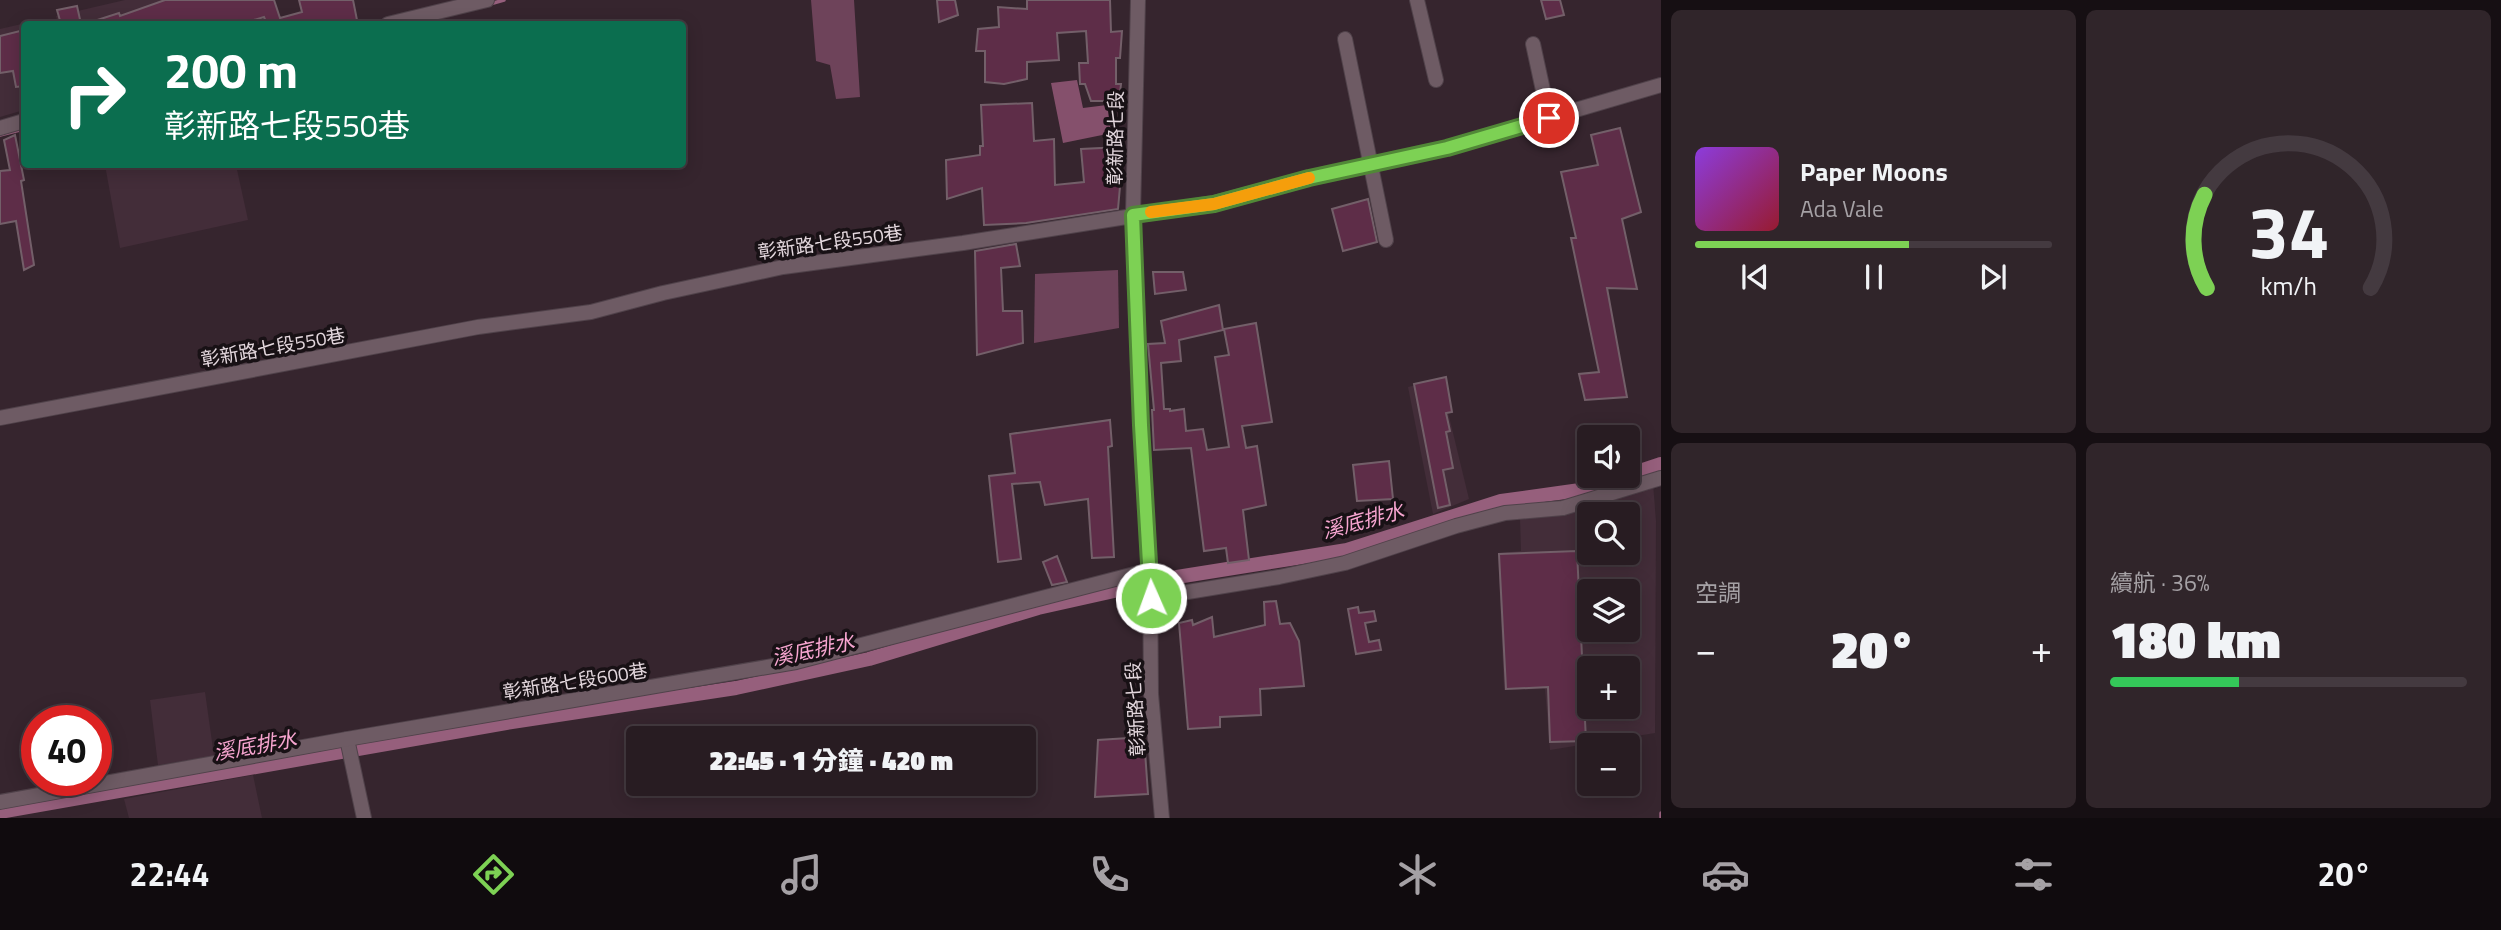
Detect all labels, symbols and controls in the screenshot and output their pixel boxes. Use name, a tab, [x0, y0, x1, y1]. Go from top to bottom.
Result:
text: 200 m	[164, 32, 298, 107]
icon: right	[49, 49, 140, 140]
pin	[1519, 88, 1579, 148]
street label: 彰新路七段	[1099, 90, 1130, 186]
icon: arrive	[1530, 99, 1568, 137]
text: 彰新路七段550巷	[164, 101, 410, 149]
text: Paper Moons	[1800, 152, 1948, 191]
text: 34	[2248, 176, 2329, 286]
text: Ada Vale	[1800, 191, 1884, 226]
street label: 彰新路七段550巷	[756, 217, 904, 266]
icon: previous	[1736, 258, 1774, 296]
icon: pause	[1855, 258, 1893, 296]
icon: next	[1974, 258, 2012, 296]
text: km/h	[2260, 267, 2317, 305]
street label: 彰新路七段550巷	[199, 320, 347, 373]
map controls	[1577, 425, 1640, 796]
button: sound	[1577, 425, 1640, 488]
water label: 溪底排水	[1318, 493, 1408, 546]
button: search	[1577, 502, 1640, 565]
position arrow	[1114, 561, 1188, 635]
text: 續航 · 36%	[2110, 565, 2210, 600]
text: 空調	[1695, 575, 1741, 610]
button: layers	[1577, 579, 1640, 642]
text: 180 km	[2110, 599, 2281, 678]
text: 20°	[1831, 609, 1916, 688]
text: −	[1695, 620, 1716, 678]
text: +	[2031, 620, 2052, 678]
water label: 溪底排水	[768, 624, 858, 673]
street label: 彰新路七段600巷	[501, 655, 649, 706]
button: +	[1577, 656, 1640, 719]
street label: 彰新路七段	[1118, 661, 1151, 757]
speed limit sign: 40	[21, 705, 112, 796]
water label: 溪底排水	[211, 722, 300, 768]
button: −	[1577, 733, 1640, 796]
text: 22:45 · 1 分鐘 · 420 m	[709, 741, 953, 780]
text: 22:44	[130, 850, 209, 898]
icon: directions	[469, 850, 518, 899]
icon: music	[777, 850, 826, 899]
icon: phone	[1085, 850, 1134, 899]
icon: climate	[1393, 850, 1442, 899]
icon: car	[1701, 850, 1750, 899]
icon: filters	[2009, 850, 2058, 899]
text: 20°	[2318, 850, 2371, 898]

